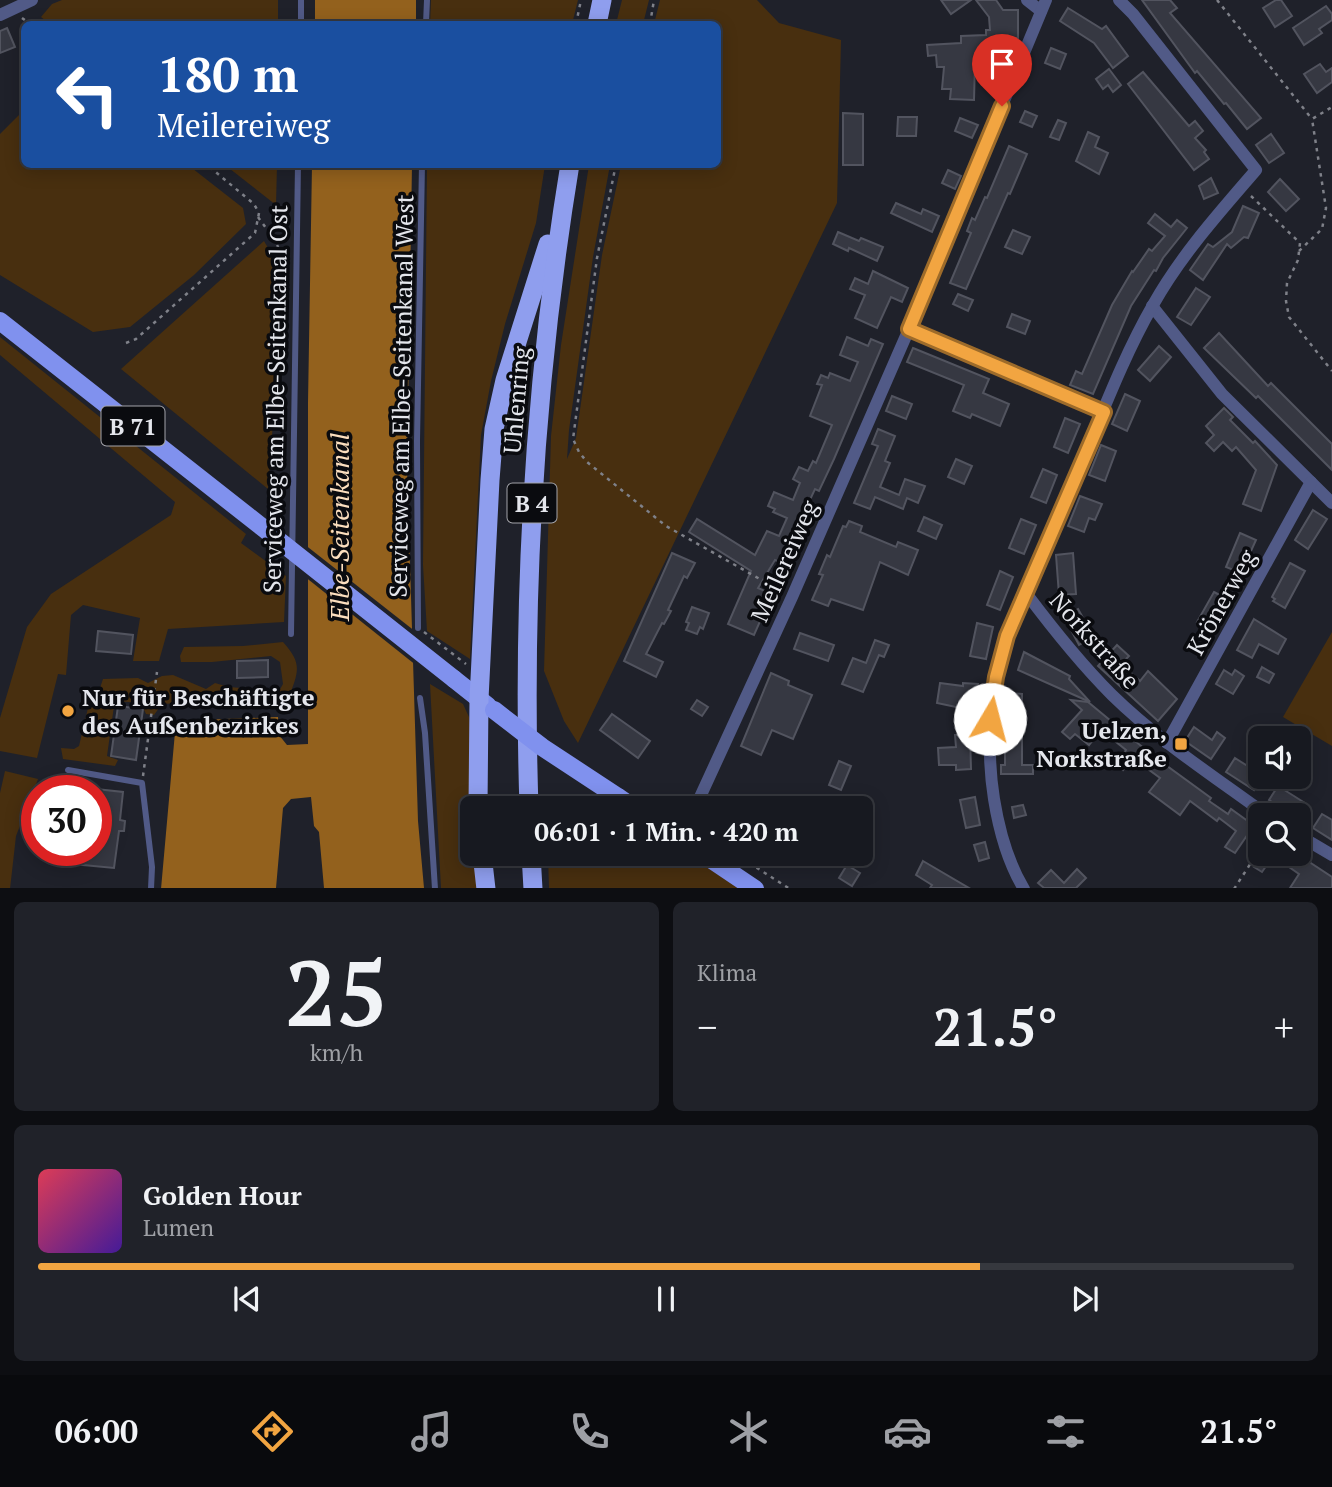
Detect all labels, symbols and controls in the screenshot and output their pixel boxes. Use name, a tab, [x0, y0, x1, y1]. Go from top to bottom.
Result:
pin	[972, 34, 1032, 106]
text: 180 m	[157, 41, 299, 106]
icon: arrive	[983, 45, 1021, 83]
icon: left	[42, 49, 133, 140]
text: Meilereiweg	[157, 104, 330, 146]
street label: Serviceweg am Elbe-Seitenkanal West	[381, 194, 421, 598]
street label: Serviceweg am Elbe-Seitenkanal Ost	[256, 205, 294, 593]
street label: Uhlenring	[495, 345, 537, 455]
road number: B 71	[102, 406, 164, 446]
water label: Elbe-Seitenkanal	[322, 432, 356, 622]
road number: B 4	[508, 484, 556, 523]
street label: Meilereiweg	[743, 495, 825, 627]
street label: Krönerweg	[1179, 543, 1263, 660]
street label: Norkstraße	[1043, 585, 1147, 695]
place label: Nur für Beschäftigte des Außenbezirkes	[82, 681, 315, 741]
position arrow	[953, 682, 1027, 756]
marker: Nur für Beschäftigte des Außenbezirkes	[60, 703, 76, 719]
place label: Uelzen, Norkstraße	[1036, 714, 1167, 774]
map controls	[1248, 726, 1311, 866]
button: sound	[1248, 726, 1311, 789]
marker: Uelzen, Norkstraße	[1173, 736, 1189, 752]
speed limit sign: 30	[21, 775, 112, 866]
button: search	[1248, 803, 1311, 866]
text: 06:01 · 1 Min. · 420 m	[534, 814, 799, 848]
text: 25	[285, 931, 388, 1052]
text: Klima	[697, 957, 757, 988]
text: 21.5°	[933, 992, 1058, 1061]
text: −	[697, 1002, 717, 1052]
text: +	[1274, 1002, 1294, 1052]
text: km/h	[310, 1037, 363, 1068]
text: Golden Hour	[143, 1178, 302, 1212]
text: Lumen	[143, 1212, 214, 1243]
icon: previous	[228, 1280, 266, 1318]
icon: pause	[647, 1280, 685, 1318]
icon: next	[1066, 1280, 1104, 1318]
icon: directions	[248, 1407, 297, 1456]
icon: music	[407, 1407, 456, 1456]
icon: phone	[565, 1407, 614, 1456]
icon: climate	[724, 1407, 773, 1456]
icon: car	[883, 1407, 932, 1456]
icon: filters	[1041, 1407, 1090, 1456]
text: 06:00	[55, 1410, 138, 1452]
text: 21.5°	[1200, 1410, 1277, 1452]

